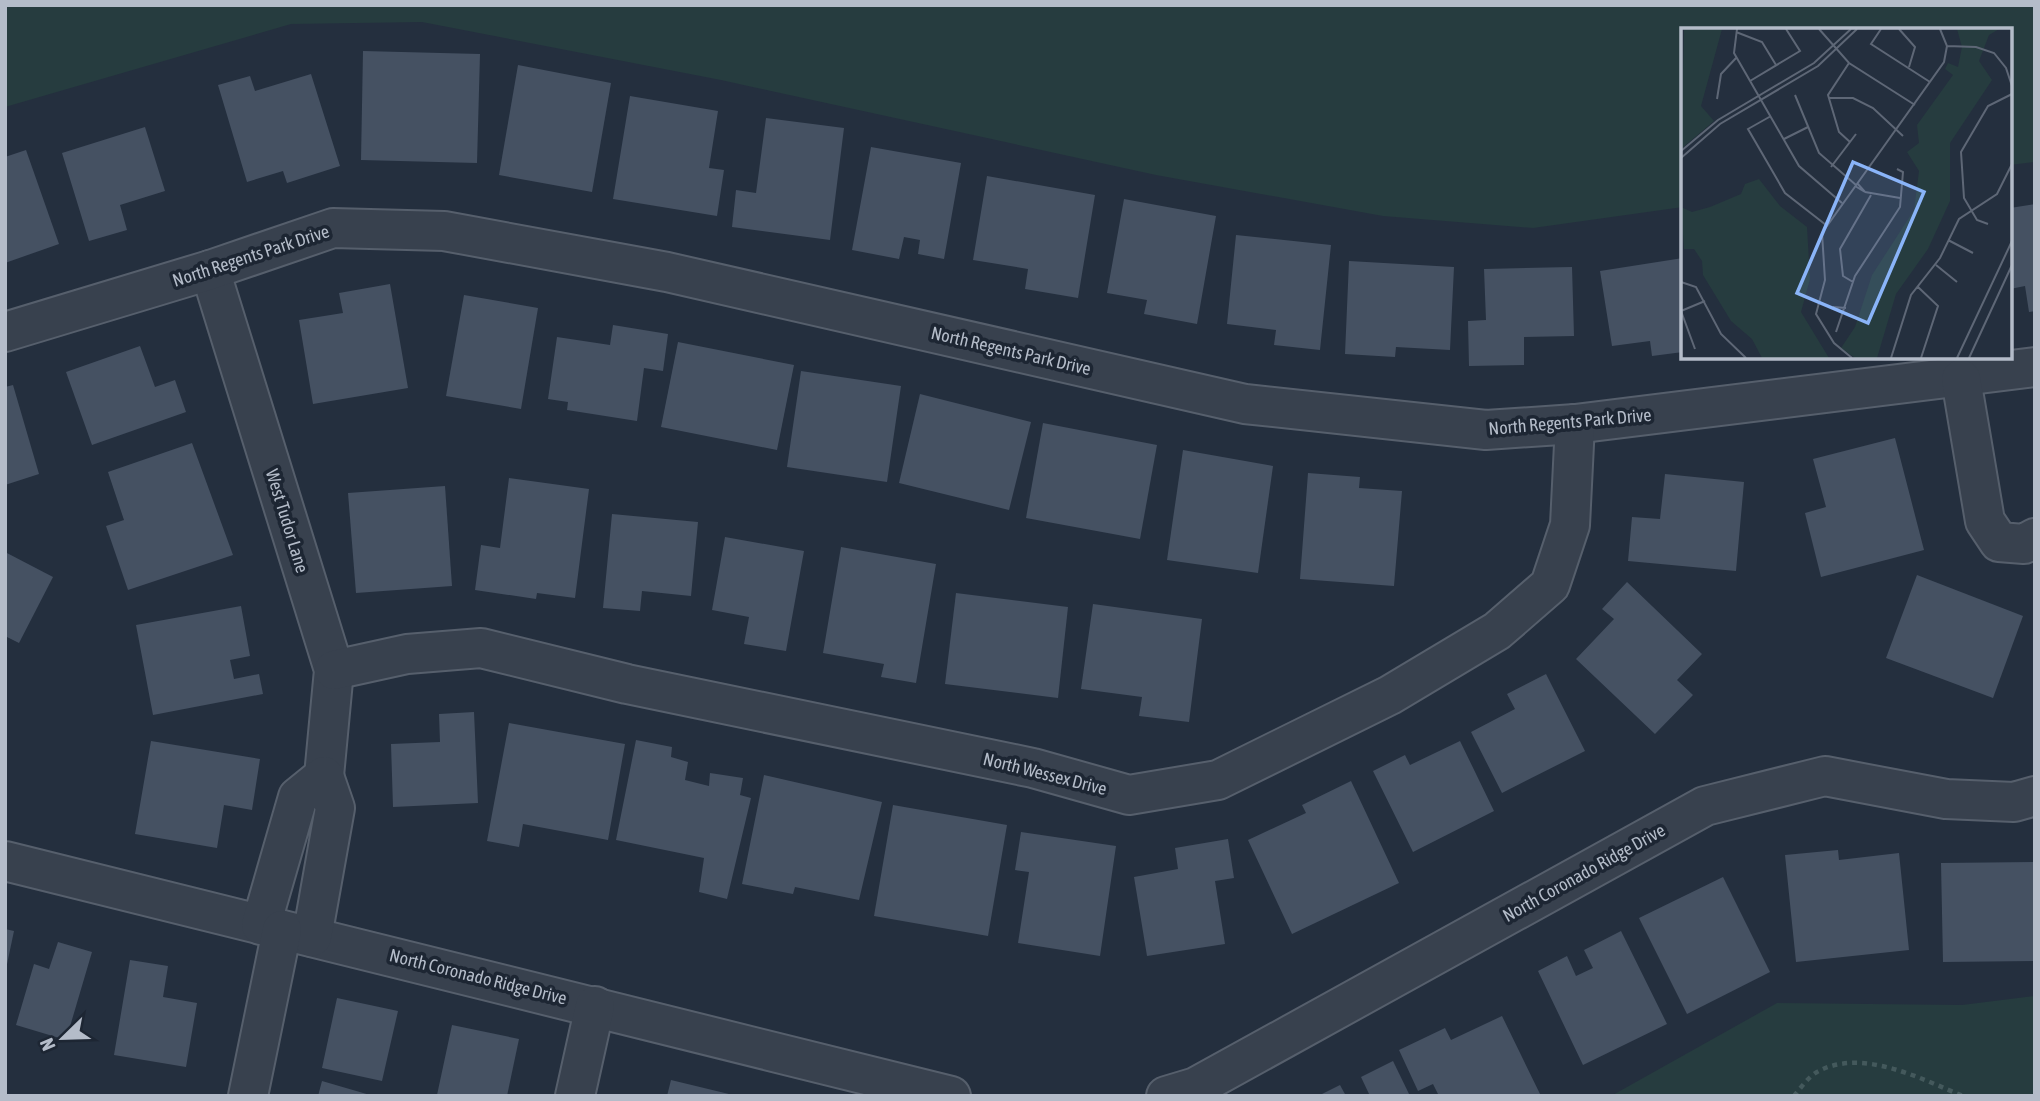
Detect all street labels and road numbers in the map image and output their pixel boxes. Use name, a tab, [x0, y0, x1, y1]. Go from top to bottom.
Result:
street label: North Regents Park Drive	[170, 220, 332, 291]
street label: North Regents Park Drive	[929, 322, 1093, 379]
street label: North Regents Park Drive	[1488, 404, 1652, 439]
street label: West Tudor Lane	[262, 466, 313, 575]
street label: North Wessex Drive	[981, 748, 1109, 799]
street label: North Coronado Ridge Drive	[1499, 819, 1668, 926]
street label: North Coronado Ridge Drive	[387, 944, 569, 1009]

